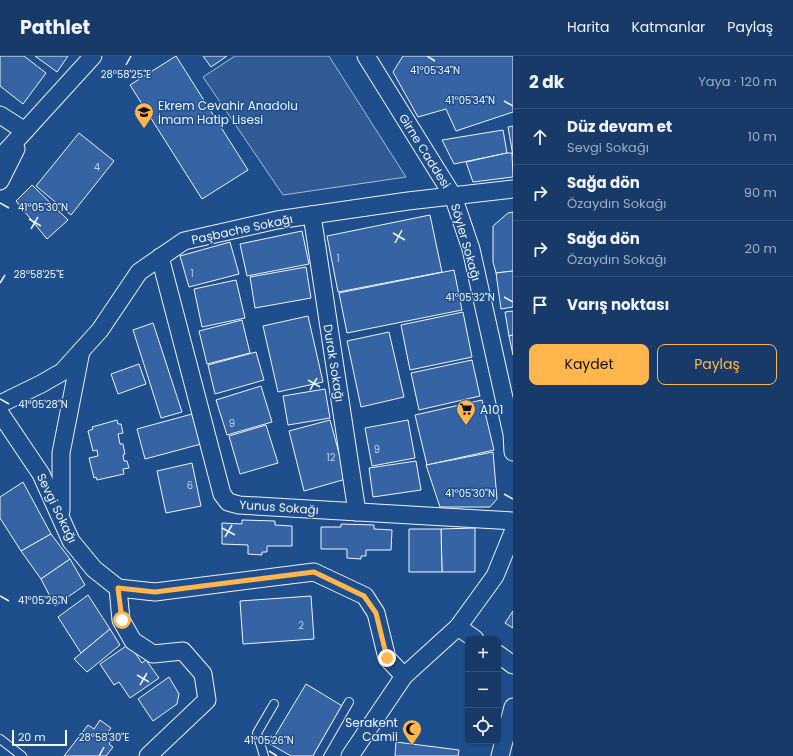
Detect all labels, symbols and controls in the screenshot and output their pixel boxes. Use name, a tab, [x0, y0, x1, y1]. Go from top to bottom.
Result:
text: Pathlet	[20, 14, 90, 41]
text: Harita	[567, 17, 609, 37]
text: Katmanlar	[631, 17, 705, 37]
text: Paylaş	[727, 17, 773, 37]
text: 41°05'34"N	[410, 63, 460, 78]
text: 28°58'25"E	[101, 67, 151, 82]
text: 2 dk	[529, 70, 564, 94]
text: Yaya · 120 m	[698, 72, 777, 91]
text: 41°05'34"N	[445, 93, 495, 108]
place label: Ekrem Cevahir Anadolu İmam Hatip Lisesi	[158, 97, 298, 128]
school or university icon: Ekrem Cevahir Anadolu İmam Hatip Lisesi	[133, 101, 155, 129]
street label: Girne Caddesi	[395, 110, 455, 192]
text: Düz devam et	[567, 116, 672, 137]
icon: ahead	[529, 126, 551, 148]
text: 10 m	[748, 127, 777, 146]
text: Sevgi Sokağı	[567, 138, 649, 157]
house number: 4	[94, 160, 100, 175]
text: Sağa dön	[567, 172, 640, 193]
icon: right	[529, 182, 551, 204]
text: 90 m	[744, 183, 777, 202]
text: Özaydın Sokağı	[567, 194, 666, 213]
text: 41°05'30"N	[18, 200, 68, 215]
street label: Söyler Sokağı	[447, 201, 485, 283]
street label: Paşbache Sokağı	[190, 210, 294, 248]
text: Sağa dön	[567, 228, 640, 249]
icon: right	[529, 238, 551, 260]
text: 20 m	[744, 239, 777, 258]
text: Özaydın Sokağı	[567, 250, 666, 269]
house number: 1	[336, 251, 340, 266]
house number: 1	[190, 266, 194, 281]
text: 28°58'25"E	[14, 267, 64, 282]
text: 41°05'32"N	[445, 290, 495, 305]
icon: arrive	[529, 294, 551, 316]
text: Varış noktası	[567, 294, 669, 315]
street label: Durak Sokağı	[319, 323, 349, 403]
button: Kaydet	[529, 344, 649, 385]
button: Paylaş	[657, 344, 777, 385]
text: 41°05'28"N	[18, 397, 68, 412]
supermarket icon: A101	[455, 398, 477, 426]
place label: A101	[480, 401, 503, 418]
house number: 9	[229, 416, 235, 431]
house number: 9	[374, 442, 380, 457]
house number: 12	[327, 450, 336, 465]
street label: Sevgi Sokağı	[33, 470, 81, 546]
house number: 6	[187, 478, 193, 493]
text: 41°05'30"N	[445, 486, 495, 501]
street label: Yunus Sokağı	[239, 496, 319, 518]
text: 41°05'26"N	[18, 593, 68, 608]
route start	[113, 611, 131, 629]
house number: 2	[298, 618, 304, 633]
map controls	[465, 636, 501, 744]
button: +	[465, 636, 501, 672]
route end	[378, 649, 396, 667]
button: −	[465, 672, 501, 708]
button: locate	[465, 708, 501, 744]
place label: Serakent Camii	[345, 714, 398, 745]
mosque icon: Serakent Camii	[401, 718, 423, 746]
scale bar	[12, 728, 67, 747]
text: 20 m	[18, 729, 46, 745]
text: 28°58'30"E	[79, 730, 129, 745]
text: 41°05'26"N	[244, 733, 294, 748]

